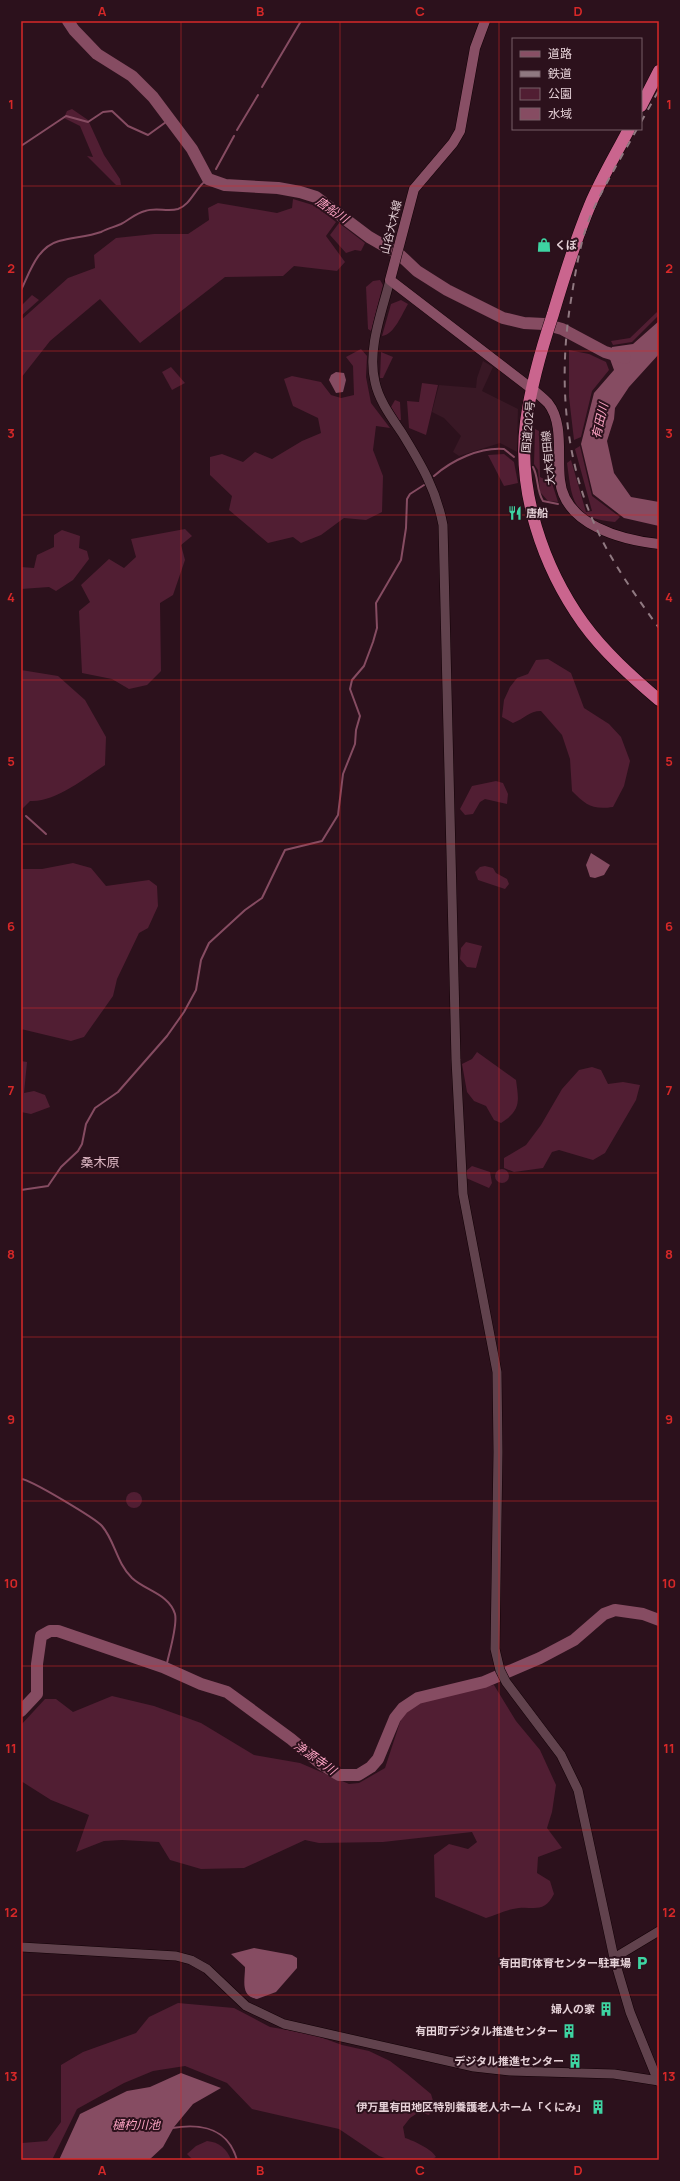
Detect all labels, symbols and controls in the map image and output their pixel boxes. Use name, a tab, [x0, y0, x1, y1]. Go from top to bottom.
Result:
text: A	[98, 2, 107, 20]
text: B	[256, 2, 264, 20]
text: C	[415, 2, 425, 20]
text: D	[573, 2, 583, 20]
legend	[512, 38, 642, 130]
text: 道路	[548, 45, 572, 62]
text: 鉄道	[548, 65, 572, 82]
text: 公園	[548, 85, 572, 102]
text: 1	[8, 95, 14, 113]
text: 1	[666, 95, 672, 113]
text: 水域	[548, 105, 572, 122]
water label: 唐船川	[313, 192, 354, 228]
street label: 山谷大木線	[377, 198, 404, 255]
shop icon: くぼ	[536, 237, 552, 253]
place label: くぼ	[555, 237, 577, 252]
text: 2	[7, 259, 15, 277]
text: 2	[665, 259, 673, 277]
water label: 有田川	[587, 399, 612, 440]
street label: 国道202号	[518, 400, 537, 454]
text: 3	[7, 424, 15, 442]
text: 3	[665, 424, 673, 442]
street label: 大木有田線	[538, 430, 557, 486]
restaurant icon: 唐船	[507, 505, 523, 521]
place label: 唐船	[526, 505, 548, 520]
text: 4	[7, 588, 15, 606]
text: 4	[665, 588, 673, 606]
text: 5	[7, 752, 15, 770]
text: 5	[665, 752, 673, 770]
text: 6	[7, 917, 15, 935]
text: 6	[665, 917, 673, 935]
text: 7	[8, 1081, 15, 1099]
text: 7	[666, 1081, 673, 1099]
district label: 桑木原	[80, 1153, 120, 1171]
text: 8	[7, 1245, 15, 1263]
text: 8	[665, 1245, 673, 1263]
text: 9	[7, 1410, 15, 1428]
text: 9	[665, 1410, 673, 1428]
text: 10	[4, 1574, 18, 1592]
text: 10	[662, 1574, 676, 1592]
water label: 浄源寺川	[291, 1737, 341, 1779]
text: 11	[5, 1739, 17, 1757]
text: 11	[663, 1739, 675, 1757]
text: 12	[4, 1903, 18, 1921]
text: 12	[662, 1903, 676, 1921]
place label: 有田町体育センター駐車場	[499, 1955, 631, 1970]
parking icon: 有田町体育センター駐車場	[634, 1955, 650, 1971]
place label: 婦人の家	[551, 2001, 595, 2016]
building icon: 婦人の家	[598, 2001, 614, 2017]
place label: 有田町デジタル推進センター	[415, 2023, 558, 2038]
building icon: 有田町デジタル推進センター	[561, 2023, 577, 2039]
place label: デジタル推進センター	[454, 2053, 564, 2068]
building icon: デジタル推進センター	[567, 2053, 583, 2069]
text: 13	[4, 2067, 18, 2085]
text: 13	[662, 2067, 676, 2085]
place label: 伊万里有田地区特別養護老人ホーム「くにみ」	[356, 2099, 587, 2114]
building icon: 伊万里有田地区特別養護老人ホーム「くにみ」	[590, 2099, 606, 2115]
water label: 樋杓川池	[112, 2116, 161, 2133]
text: A	[98, 2161, 107, 2179]
text: B	[256, 2161, 264, 2179]
text: C	[415, 2161, 425, 2179]
text: D	[573, 2161, 583, 2179]

